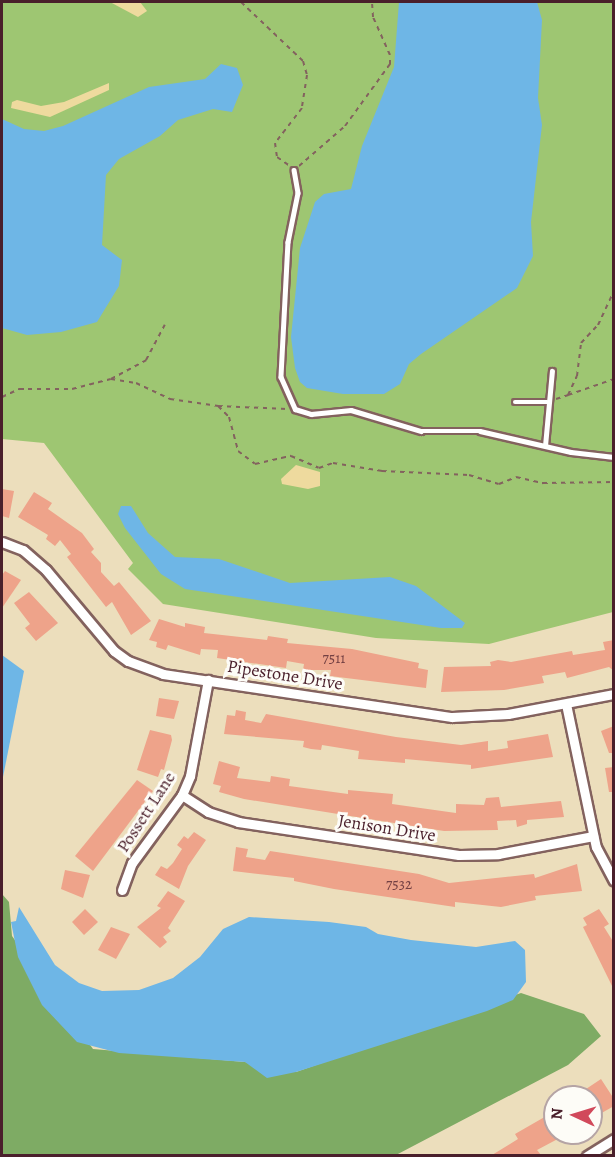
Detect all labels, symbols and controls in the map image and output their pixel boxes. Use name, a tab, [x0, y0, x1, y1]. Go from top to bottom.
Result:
house number: 7511	[322, 650, 346, 668]
street label: Pipestone Drive	[226, 655, 344, 695]
street label: Possett Lane	[112, 768, 180, 856]
street label: Jenison Drive	[337, 810, 437, 846]
house number: 7532	[386, 876, 412, 894]
north arrow	[543, 1085, 603, 1145]
text: N	[546, 1107, 568, 1120]

